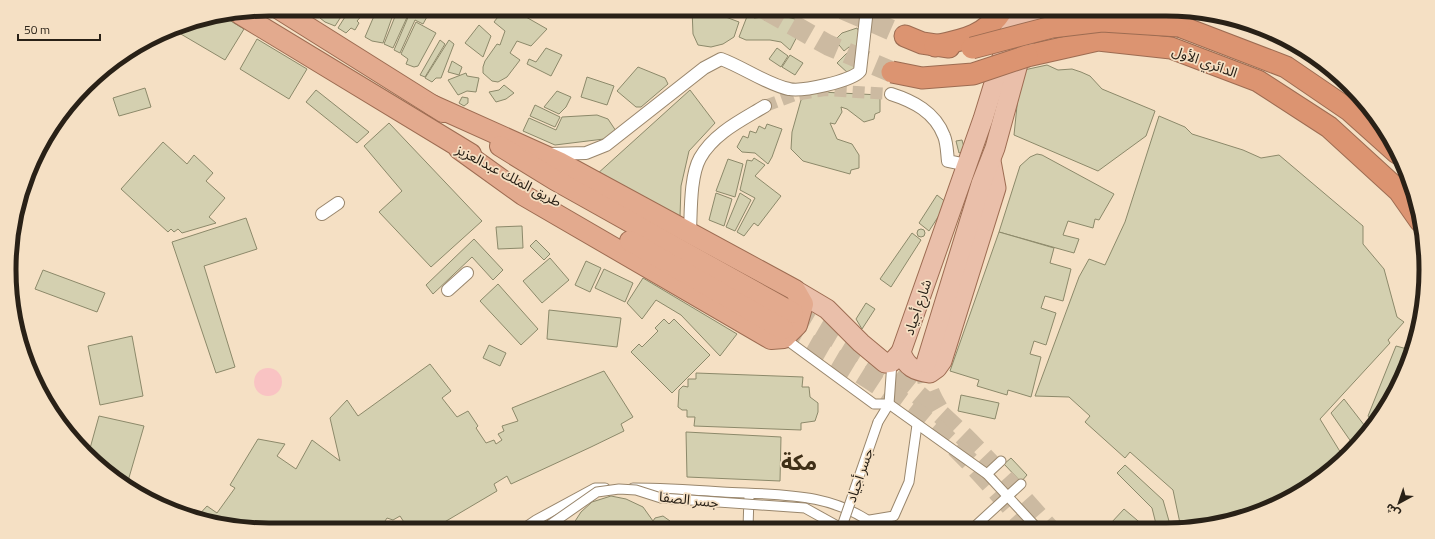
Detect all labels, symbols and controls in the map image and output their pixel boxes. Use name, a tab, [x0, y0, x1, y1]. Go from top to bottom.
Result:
scale bar	[18, 16, 100, 42]
text: 50 m	[24, 20, 50, 39]
street label: الدائري الأول	[1169, 39, 1241, 84]
street label: طريق الملك عبدالعزيز	[452, 138, 566, 212]
street label: شارع أجياد	[898, 276, 937, 338]
district label: مكة	[781, 445, 817, 479]
street label: جسر أجياد	[840, 445, 878, 505]
north arrow	[1379, 483, 1419, 523]
street label: جسر الصفا	[658, 485, 720, 513]
text: ش	[1382, 500, 1403, 522]

